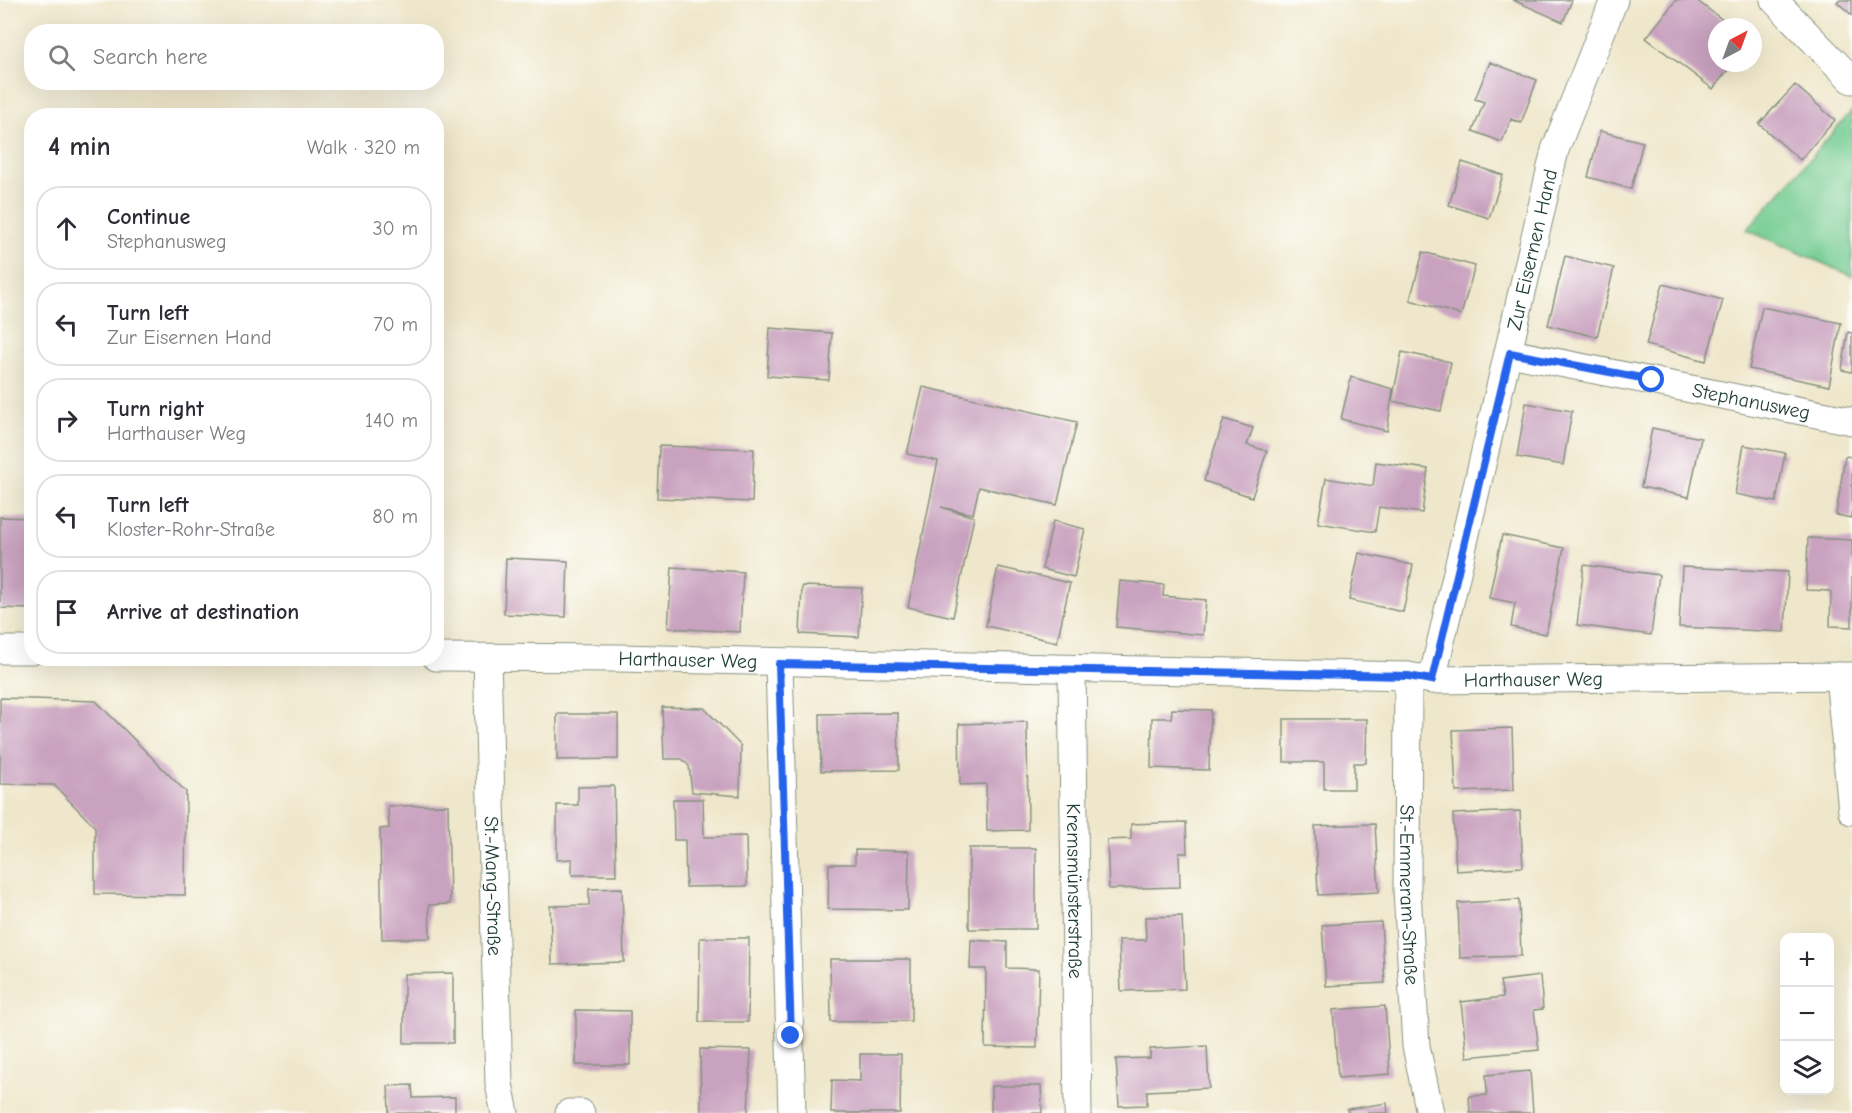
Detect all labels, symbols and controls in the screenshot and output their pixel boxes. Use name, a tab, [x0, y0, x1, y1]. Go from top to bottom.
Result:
north arrow	[1708, 18, 1762, 72]
search box	[24, 24, 444, 90]
icon: search	[45, 41, 78, 74]
text: Search here	[93, 44, 208, 70]
text: 4 min	[48, 132, 111, 162]
text: Walk · 320 m	[307, 136, 420, 159]
street label: Zur Eisernen Hand	[1502, 167, 1562, 332]
text: Continue	[107, 204, 190, 230]
icon: ahead	[50, 212, 83, 245]
text: 30 m	[372, 217, 418, 240]
text: Stephanusweg	[107, 230, 227, 253]
text: Turn left	[107, 300, 189, 326]
icon: left	[50, 308, 83, 341]
text: 70 m	[373, 313, 418, 336]
text: Zur Eisernen Hand	[107, 326, 272, 349]
route start	[1638, 366, 1664, 392]
street label: Stephanusweg	[1690, 378, 1812, 424]
text: Turn right	[107, 396, 204, 422]
icon: right	[50, 404, 83, 437]
text: 140 m	[365, 409, 418, 432]
text: Harthauser Weg	[107, 422, 246, 445]
text: Turn left	[107, 492, 189, 518]
icon: left	[50, 500, 83, 533]
text: 80 m	[372, 505, 418, 528]
text: Kloster-Rohr-Straße	[107, 518, 275, 541]
icon: arrive	[50, 596, 83, 629]
text: Arrive at destination	[107, 599, 299, 625]
street label: Harthauser Weg	[618, 647, 758, 673]
street label: Harthauser Weg	[1464, 667, 1603, 691]
street label: Kremsmünsterstraße	[1062, 803, 1088, 979]
street label: St.-Emmeram-Straße	[1395, 805, 1424, 986]
street label: St.-Mang-Straße	[480, 816, 507, 956]
map controls	[1780, 933, 1834, 1095]
button: +	[1780, 933, 1834, 987]
button: −	[1780, 987, 1834, 1041]
route end	[777, 1022, 803, 1048]
button: layers	[1780, 1041, 1834, 1095]

